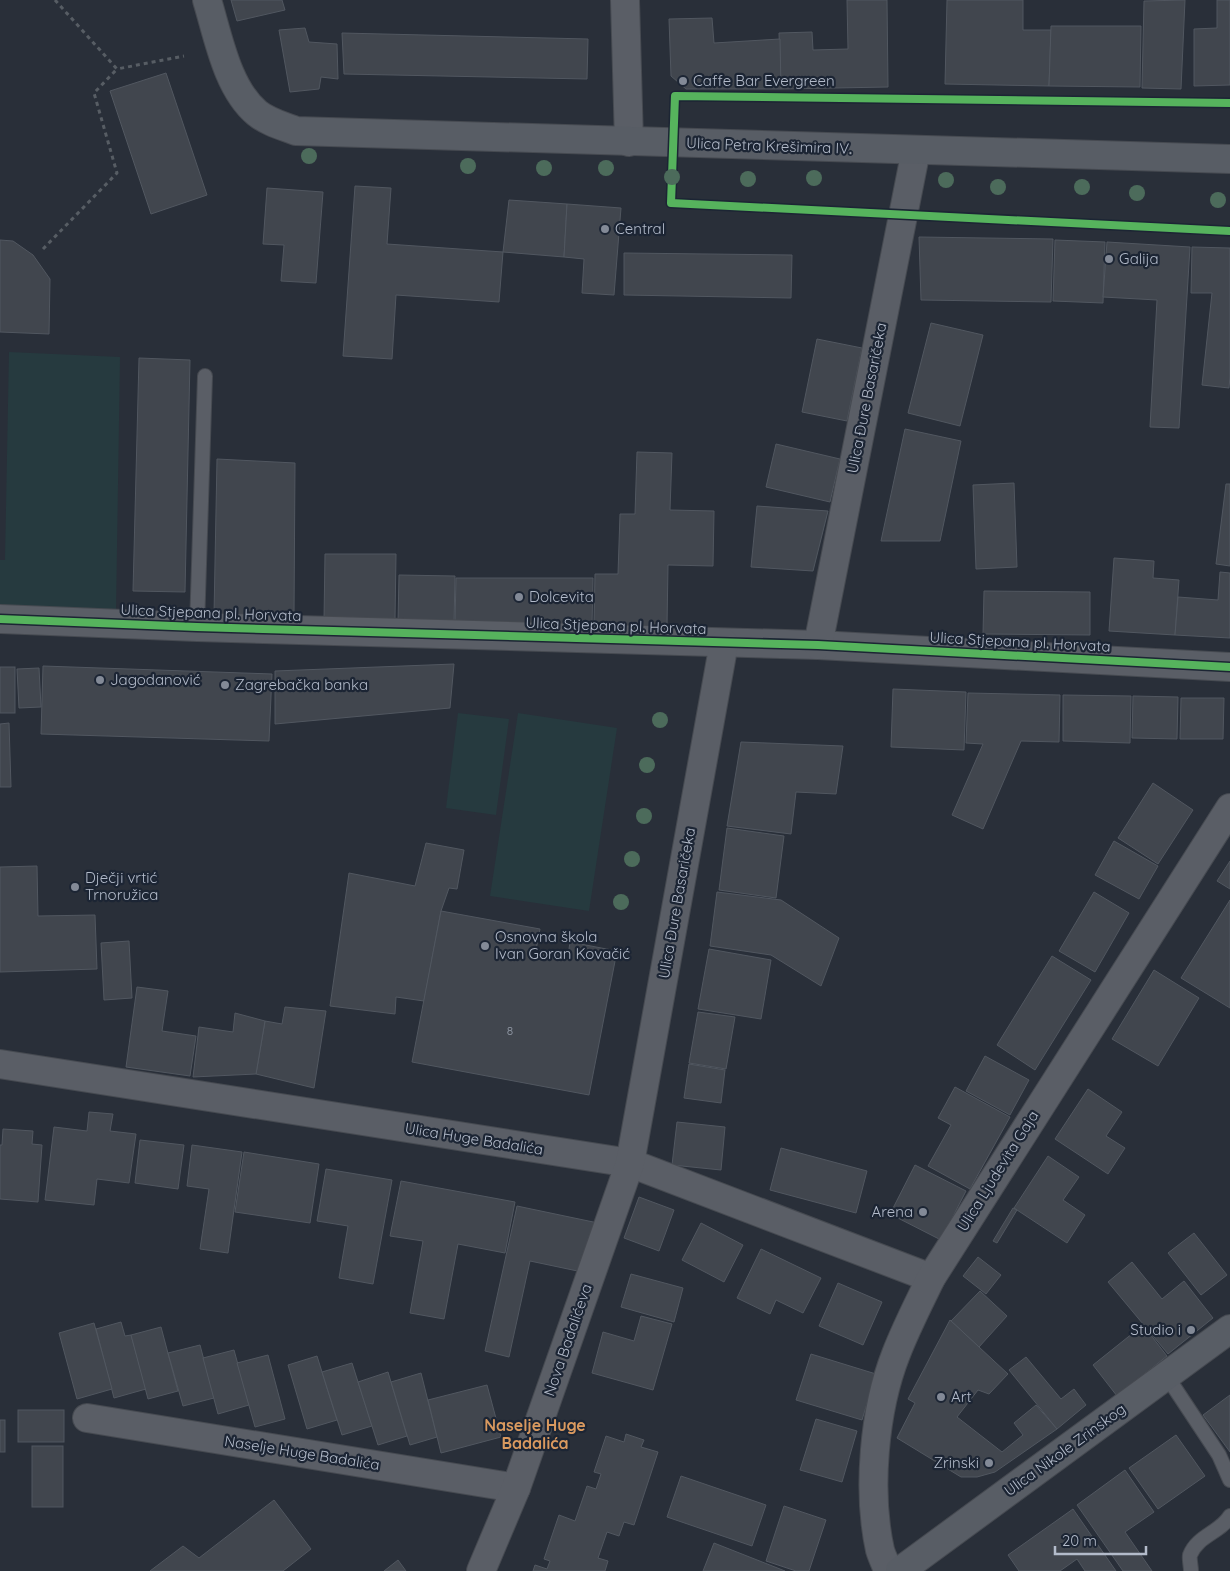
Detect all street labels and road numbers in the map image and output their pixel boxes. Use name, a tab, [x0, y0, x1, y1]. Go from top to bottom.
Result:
street label: Ulica Petra Krešimira IV.	[686, 133, 852, 158]
street label: Ulica Đure Basaričeka	[843, 321, 890, 475]
street label: Ulica Stjepana pl. Horvata	[120, 600, 302, 625]
street label: Ulica Stjepana pl. Horvata	[525, 613, 707, 638]
street label: Ulica Stjepana pl. Horvata	[929, 627, 1111, 656]
street label: Ulica Đure Basaričeka	[654, 826, 699, 980]
street label: Ulica Ljudevita Gaja	[953, 1107, 1042, 1235]
street label: Ulica Huge Badalića	[404, 1118, 545, 1159]
street label: Nova Badalićeva	[539, 1281, 596, 1399]
street label: Ulica Nikole Zrinskog	[1000, 1399, 1129, 1500]
street label: Naselje Huge Badalića	[223, 1431, 381, 1474]

